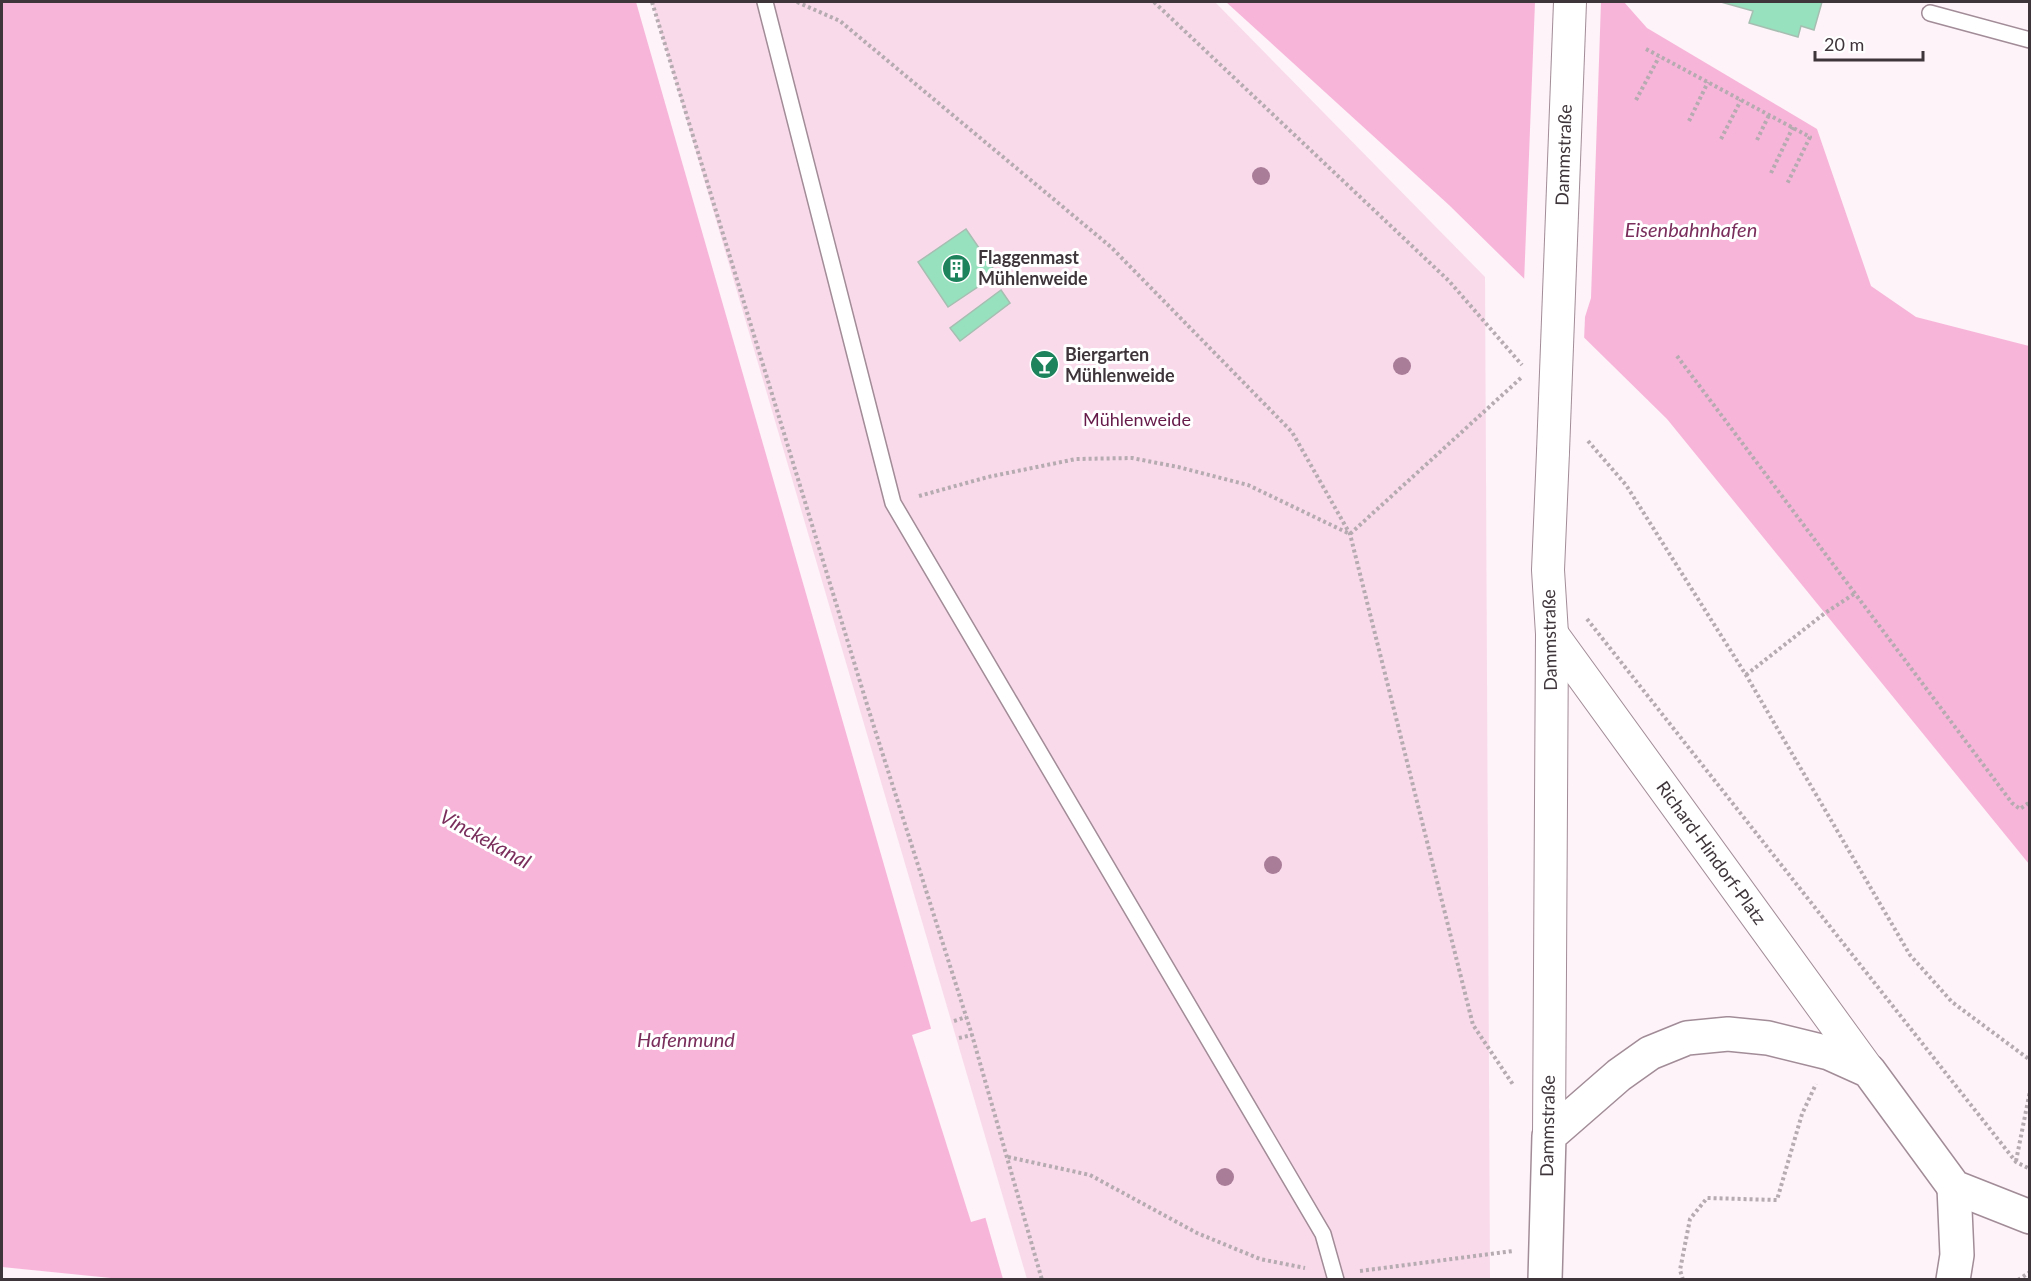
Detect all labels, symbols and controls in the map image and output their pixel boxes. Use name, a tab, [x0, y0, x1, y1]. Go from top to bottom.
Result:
scale bar	[1815, 24, 1923, 62]
text: 20 m	[1824, 33, 1864, 55]
street label: Dammstraße	[1550, 104, 1576, 206]
water label: Eisenbahnhafen	[1625, 217, 1757, 241]
place label: Flaggenmast Mühlenweide	[978, 246, 1088, 289]
building icon: Flaggenmast Mühlenweide	[941, 252, 973, 284]
place label: Biergarten Mühlenweide	[1065, 343, 1175, 386]
bar icon: Biergarten Mühlenweide	[1028, 349, 1060, 381]
park label: Mühlenweide	[1083, 408, 1191, 430]
street label: Dammstraße	[1537, 589, 1561, 691]
street label: Richard-Hindorf-Platz	[1652, 776, 1771, 928]
water label: Vinckekanal	[436, 803, 535, 873]
water label: Hafenmund	[637, 1027, 735, 1051]
street label: Dammstraße	[1535, 1075, 1559, 1177]

